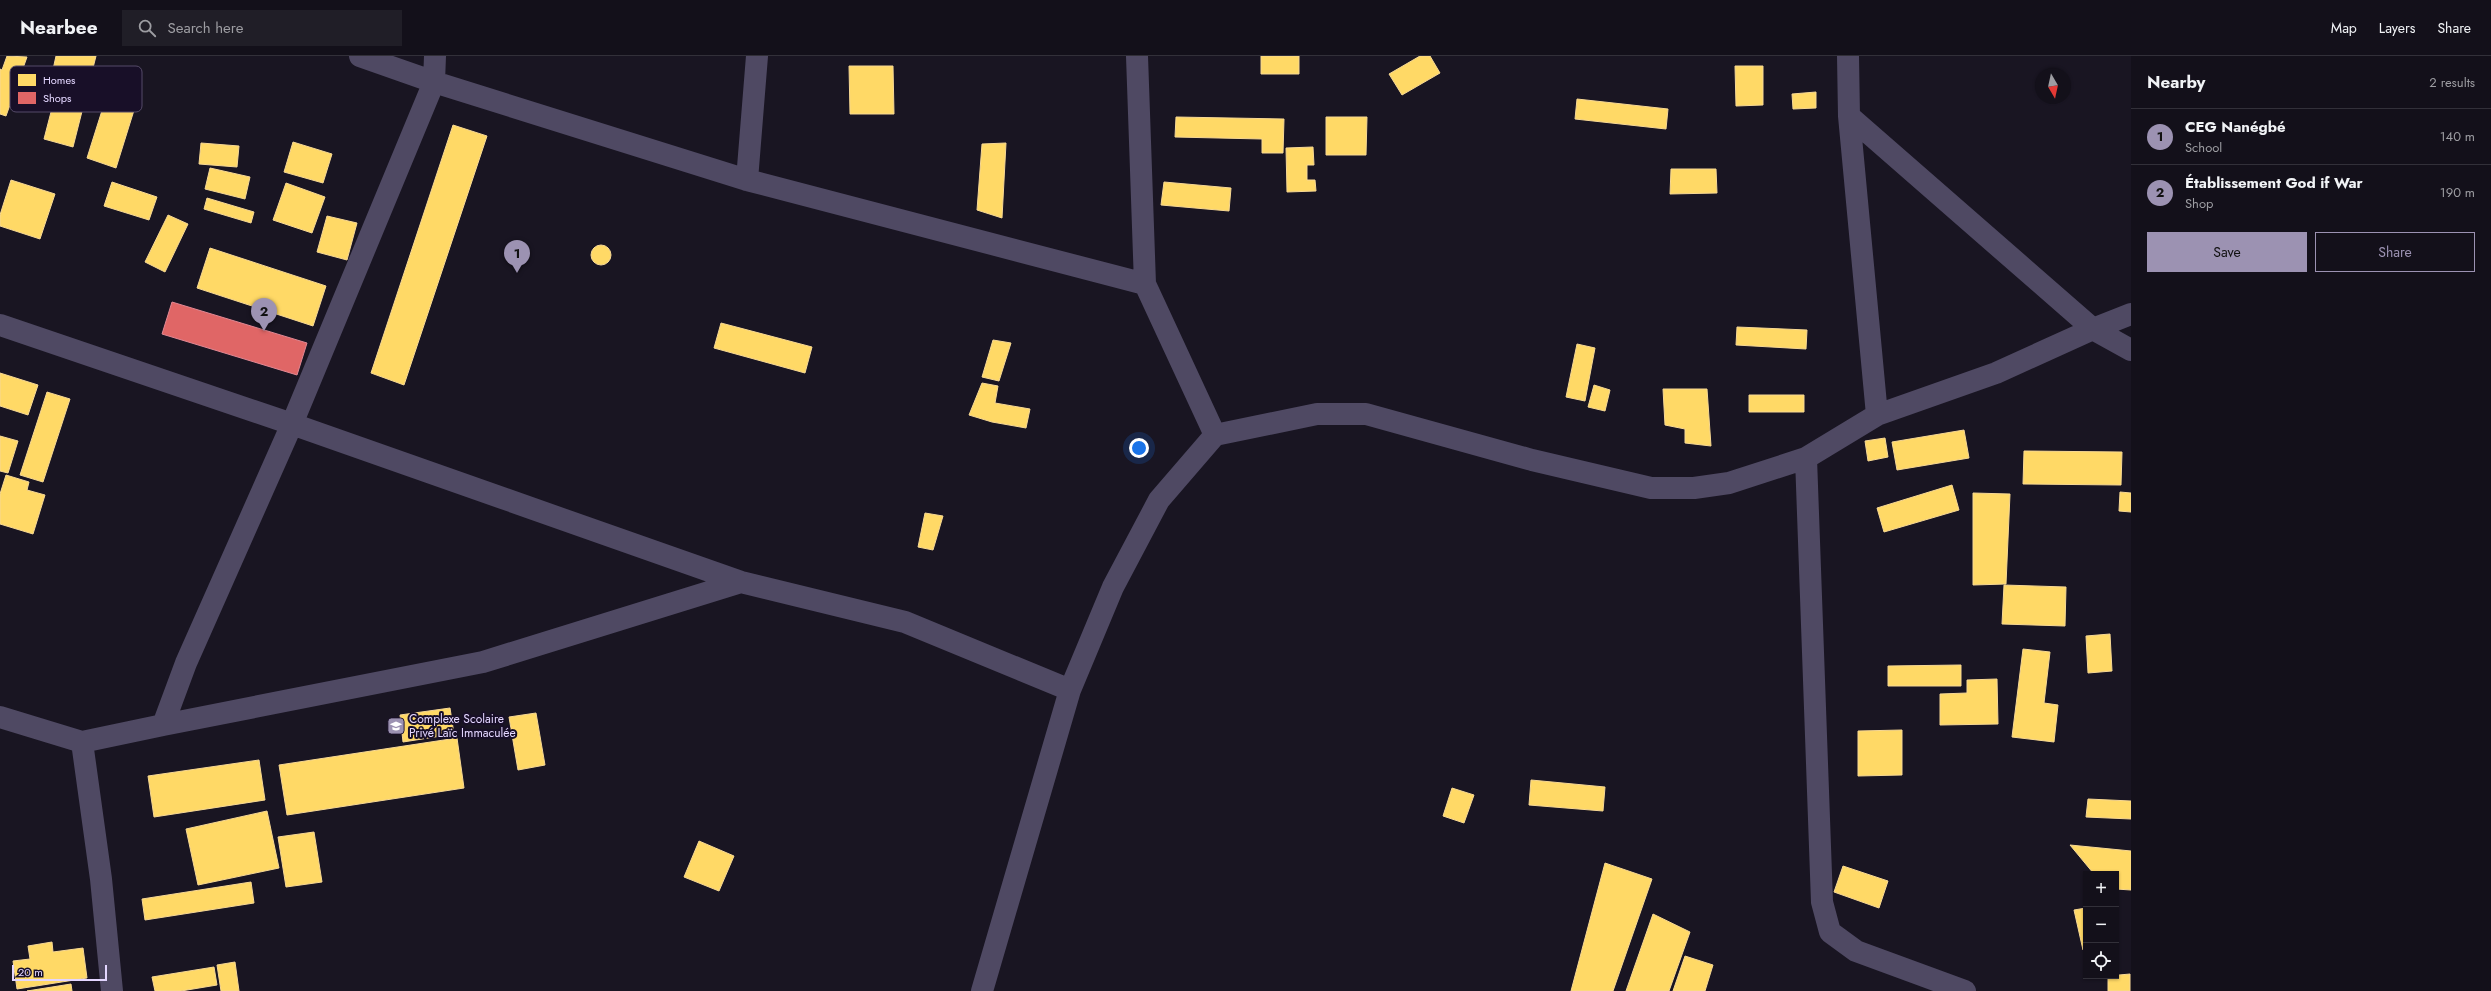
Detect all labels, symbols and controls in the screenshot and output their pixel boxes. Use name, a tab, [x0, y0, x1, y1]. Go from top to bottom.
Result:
search box	[122, 10, 402, 46]
text: Nearbee	[20, 14, 98, 41]
icon: search	[136, 17, 158, 39]
text: Search here	[168, 17, 243, 39]
text: Map	[2331, 18, 2357, 38]
text: Layers	[2379, 18, 2415, 38]
text: Share	[2437, 18, 2471, 38]
legend	[10, 66, 142, 112]
north arrow	[2035, 68, 2071, 104]
text: Nearby	[2147, 70, 2205, 94]
text: Homes	[43, 72, 76, 88]
text: 2 results	[2429, 73, 2475, 92]
text: Shops	[43, 90, 72, 106]
text: CEG Nanégbé	[2185, 116, 2286, 138]
text: 1	[2157, 127, 2163, 146]
text: 140 m	[2440, 127, 2475, 146]
text: School	[2185, 138, 2222, 157]
text: Établissement God if War	[2185, 172, 2363, 194]
text: 2	[2156, 183, 2164, 202]
text: 190 m	[2440, 183, 2475, 202]
text: Shop	[2185, 194, 2213, 213]
button: Save	[2147, 232, 2307, 272]
button: Share	[2315, 232, 2475, 272]
pin: 1	[504, 240, 530, 273]
pin: 2	[251, 298, 277, 331]
your location	[1129, 438, 1149, 458]
place label: Complexe Scolaire Privé Laïc Immaculée	[409, 710, 516, 742]
school or university icon: Complexe Scolaire Privé Laïc Immaculée	[386, 716, 406, 736]
map controls	[2083, 871, 2119, 979]
button: +	[2083, 871, 2119, 907]
button: −	[2083, 907, 2119, 943]
button: locate	[2083, 943, 2119, 979]
scale bar	[12, 963, 107, 982]
text: 20 m	[18, 964, 43, 980]

